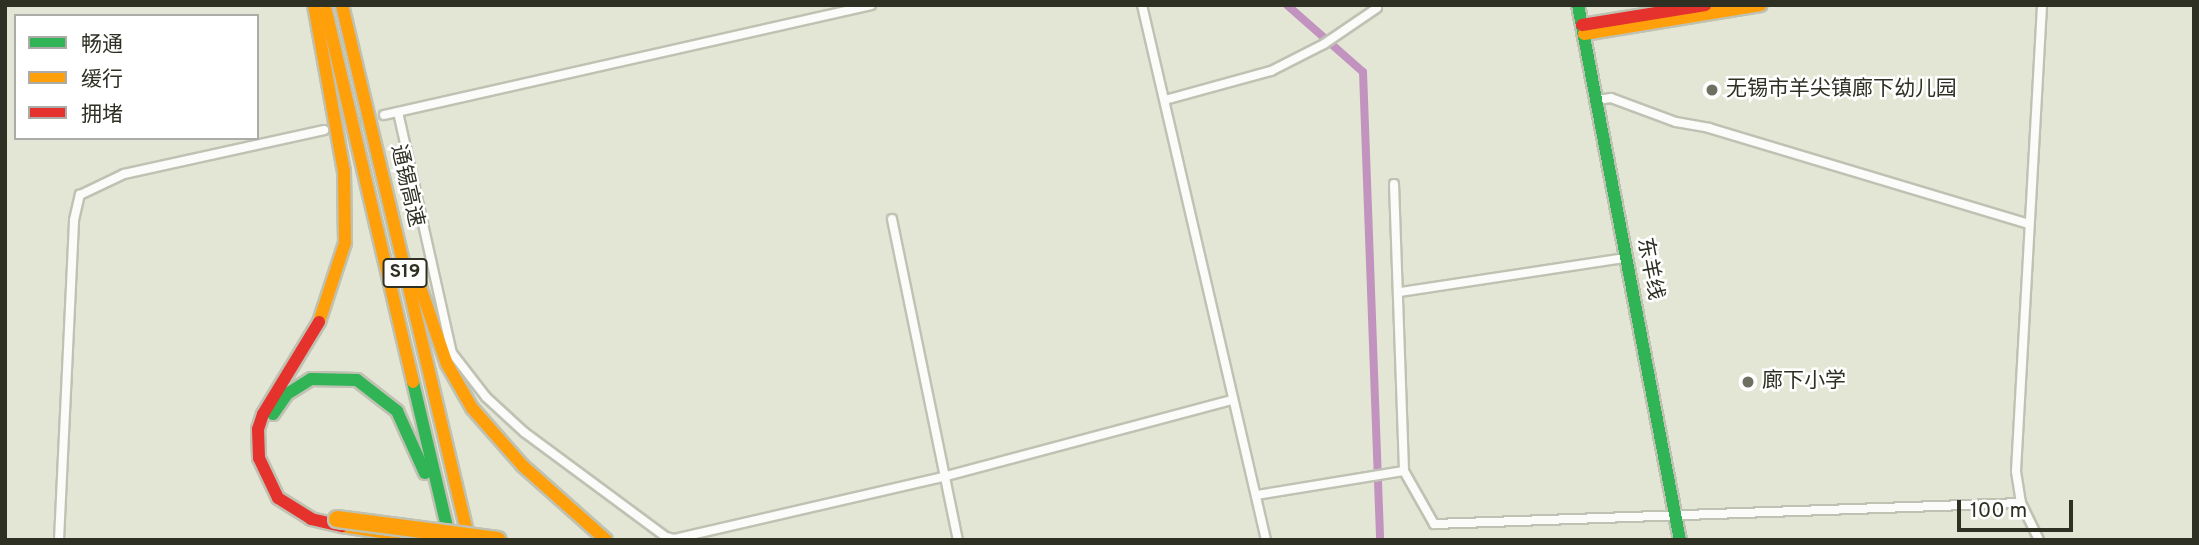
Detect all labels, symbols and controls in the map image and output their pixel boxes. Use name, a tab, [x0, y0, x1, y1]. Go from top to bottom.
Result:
legend	[14, 14, 259, 140]
text: 畅通	[81, 32, 123, 59]
text: 缓行	[81, 67, 123, 94]
place label: 无锡市羊尖镇廊下幼儿园	[1726, 77, 1957, 103]
marker: 无锡市羊尖镇廊下幼儿园	[1704, 82, 1720, 98]
text: 拥堵	[81, 102, 123, 129]
street label: 通锡高速	[384, 142, 428, 230]
street label: 东羊线	[1631, 236, 1667, 302]
road number: S19	[382, 258, 428, 288]
place label: 廊下小学	[1762, 369, 1846, 395]
marker: 廊下小学	[1740, 374, 1756, 390]
scale bar	[1961, 486, 2076, 530]
text: 100 m	[1970, 498, 2027, 525]

